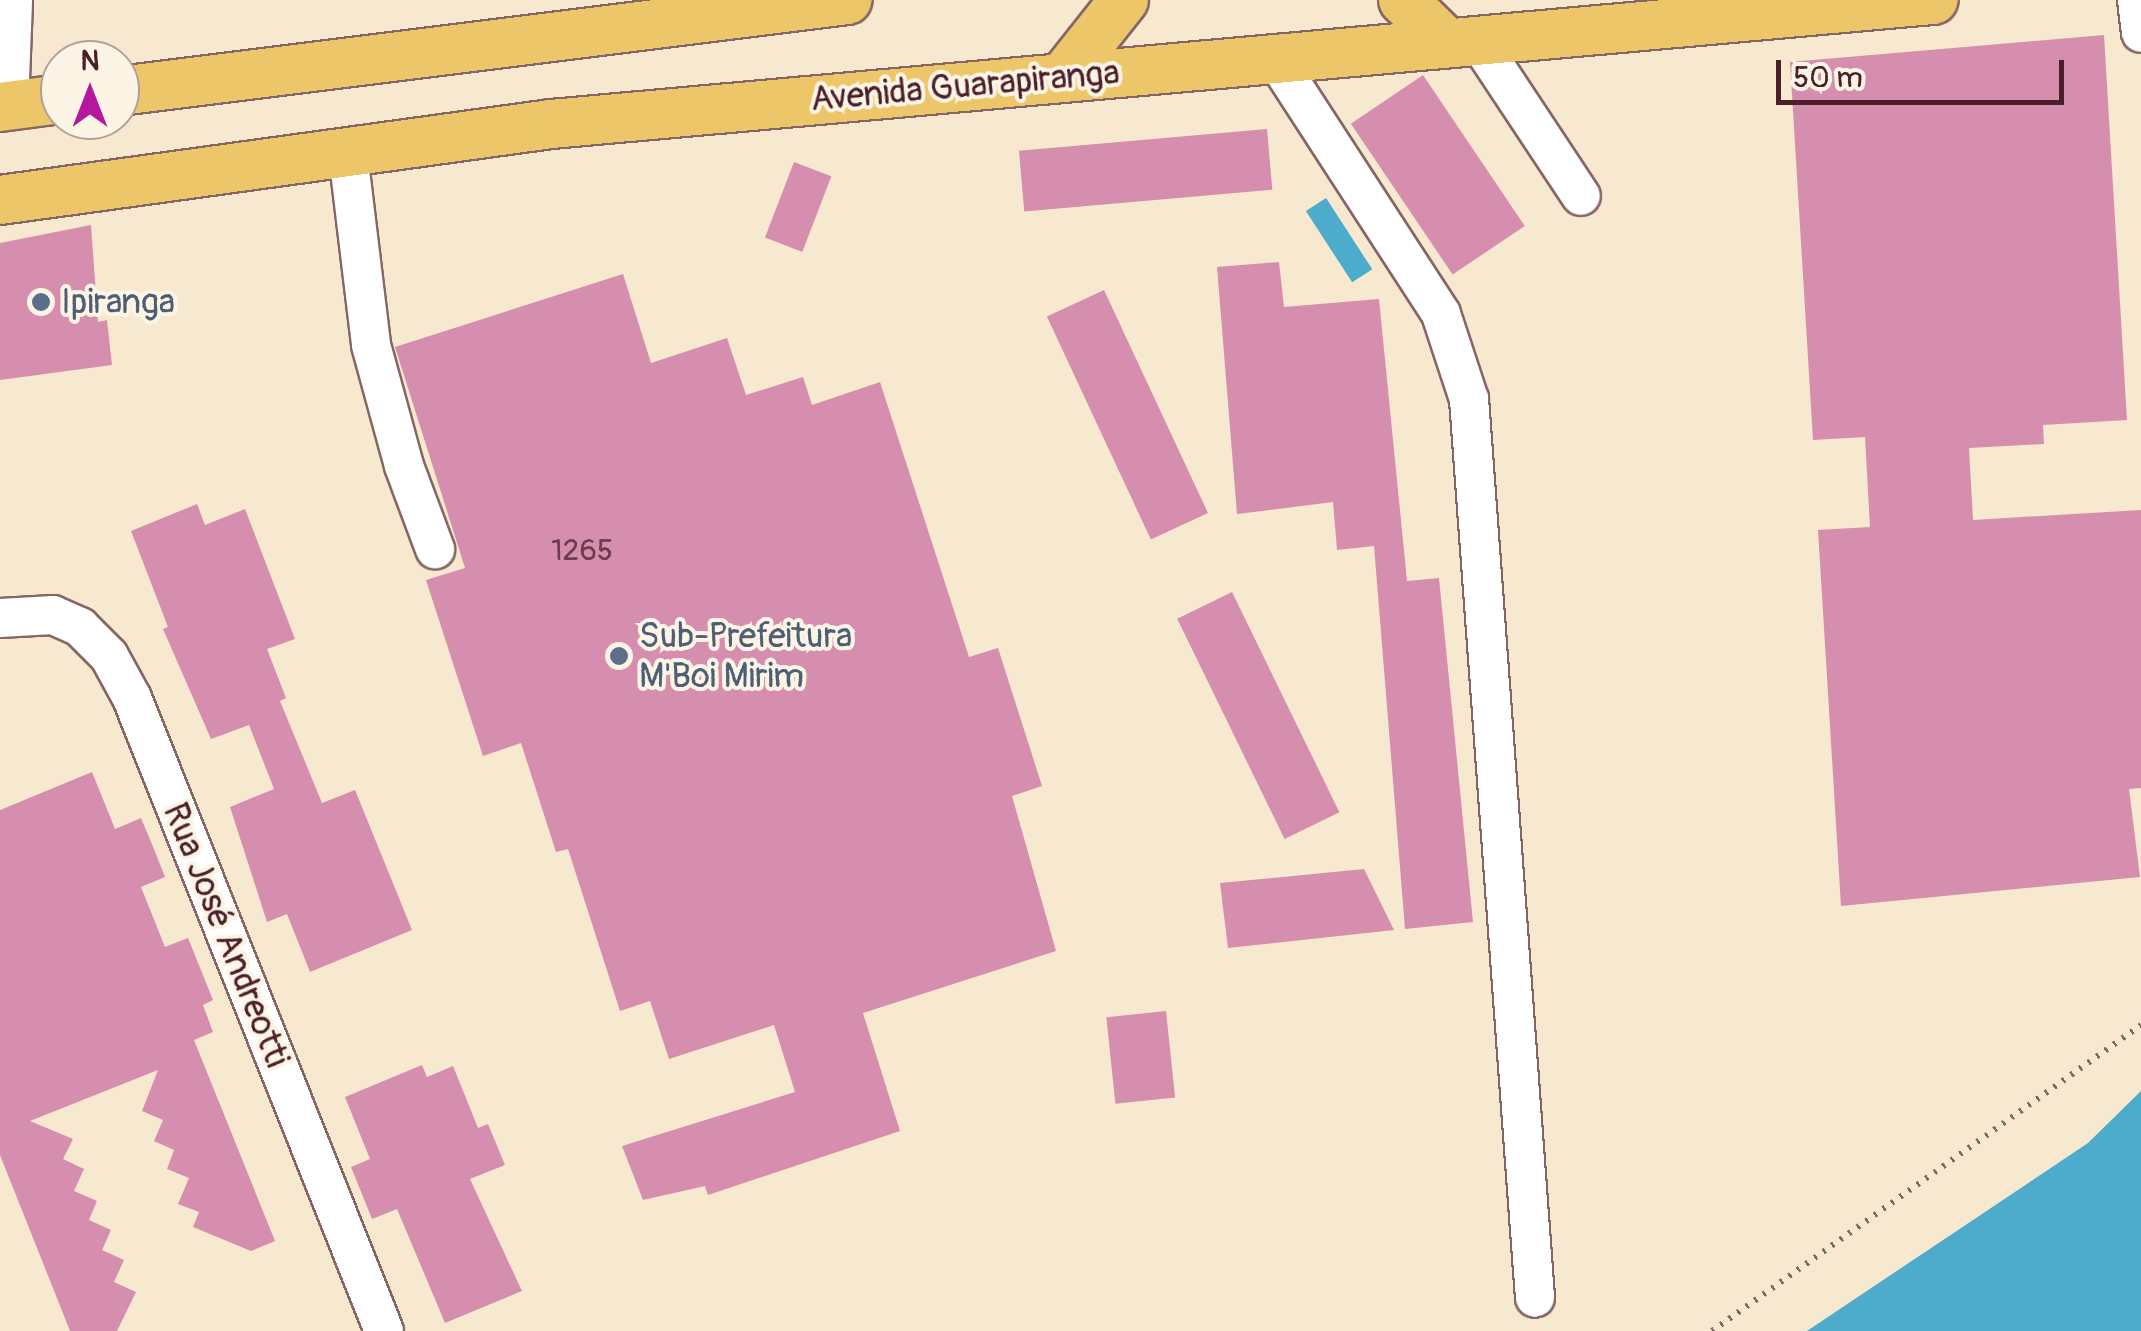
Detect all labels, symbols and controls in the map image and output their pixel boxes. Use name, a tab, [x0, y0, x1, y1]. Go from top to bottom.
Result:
north arrow	[40, 40, 140, 140]
scale bar	[1781, 40, 2068, 102]
text: N	[81, 44, 99, 79]
street label: Avenida Guarapiranga	[809, 52, 1121, 120]
text: 50 m	[1793, 59, 1863, 96]
place label: Ipiranga	[61, 281, 175, 323]
marker: Ipiranga	[30, 291, 52, 313]
house number: 1265	[551, 533, 613, 569]
place label: Sub-Prefeitura M'Boi Mirim	[639, 615, 852, 697]
marker: Sub-Prefeitura M'Boi Mirim	[608, 645, 630, 667]
street label: Rua José Andreotti	[154, 797, 298, 1073]

